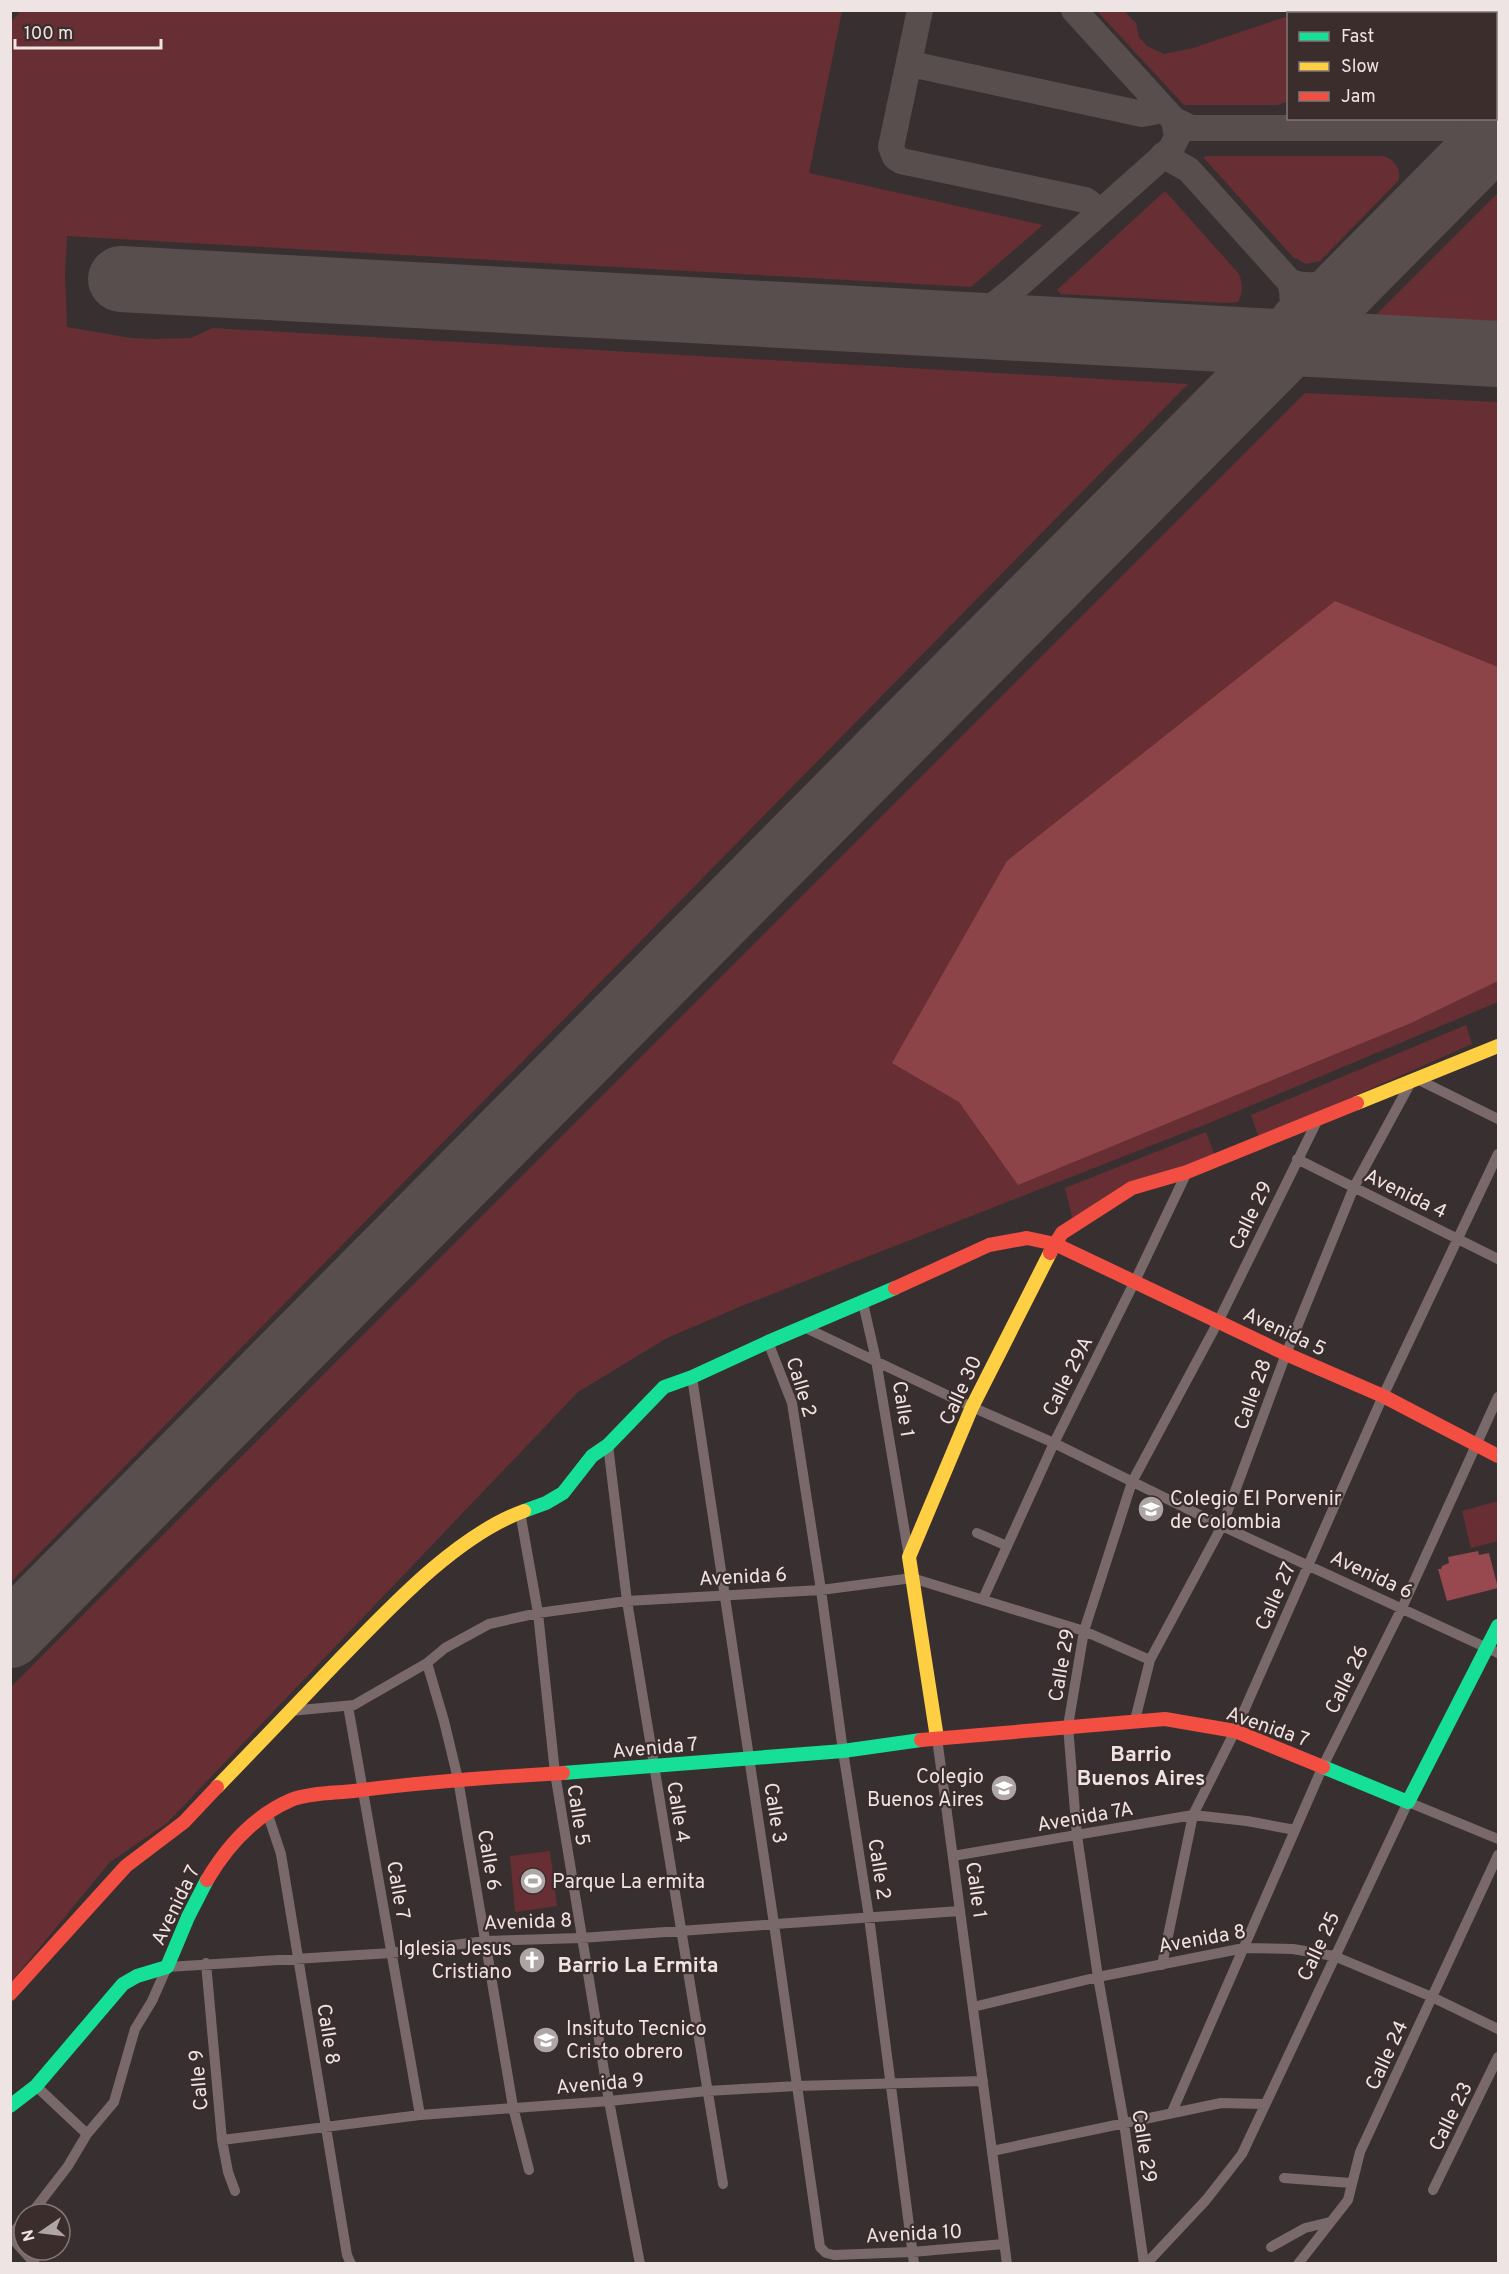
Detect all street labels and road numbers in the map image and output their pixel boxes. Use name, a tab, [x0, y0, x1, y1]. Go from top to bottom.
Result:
street label: Avenida 4	[1359, 1164, 1451, 1226]
street label: Calle 29	[1224, 1177, 1280, 1255]
street label: Avenida 5	[1238, 1302, 1330, 1363]
street label: Calle 29A	[1038, 1333, 1100, 1421]
street label: Calle 30	[934, 1352, 989, 1430]
street label: Calle 2	[779, 1354, 822, 1421]
street label: Calle 28	[1229, 1356, 1279, 1434]
street label: Calle 1	[885, 1379, 919, 1439]
street label: Avenida 6	[1326, 1545, 1417, 1606]
street label: Calle 27	[1250, 1559, 1303, 1635]
street label: Avenida 6	[698, 1563, 788, 1593]
street label: Calle 29	[1044, 1627, 1082, 1704]
street label: Calle 26	[1320, 1641, 1376, 1719]
street label: Avenida 7	[1222, 1702, 1312, 1754]
street label: Avenida 7	[611, 1732, 699, 1766]
street label: Calle 4	[659, 1780, 695, 1845]
street label: Calle 3	[756, 1781, 792, 1846]
street label: Calle 5	[559, 1783, 595, 1848]
street label: Avenida 7A	[1035, 1797, 1136, 1839]
street label: Calle 6	[470, 1828, 506, 1893]
street label: Calle 2	[860, 1837, 896, 1902]
street label: Calle 7	[379, 1859, 415, 1922]
street label: Calle 1	[958, 1860, 992, 1920]
street label: Avenida 7	[146, 1861, 207, 1950]
street label: Avenida 8	[483, 1908, 573, 1938]
street label: Calle 25	[1292, 1908, 1347, 1986]
street label: Avenida 8	[1156, 1919, 1248, 1960]
street label: Calle 8	[309, 2002, 345, 2067]
street label: Calle 24	[1360, 2017, 1415, 2095]
street label: Calle 9	[184, 2048, 216, 2112]
street label: Avenida 9	[555, 2068, 645, 2102]
street label: Calle 23	[1424, 2078, 1480, 2156]
street label: Calle 29	[1124, 2108, 1162, 2185]
street label: Avenida 10	[865, 2219, 963, 2251]

